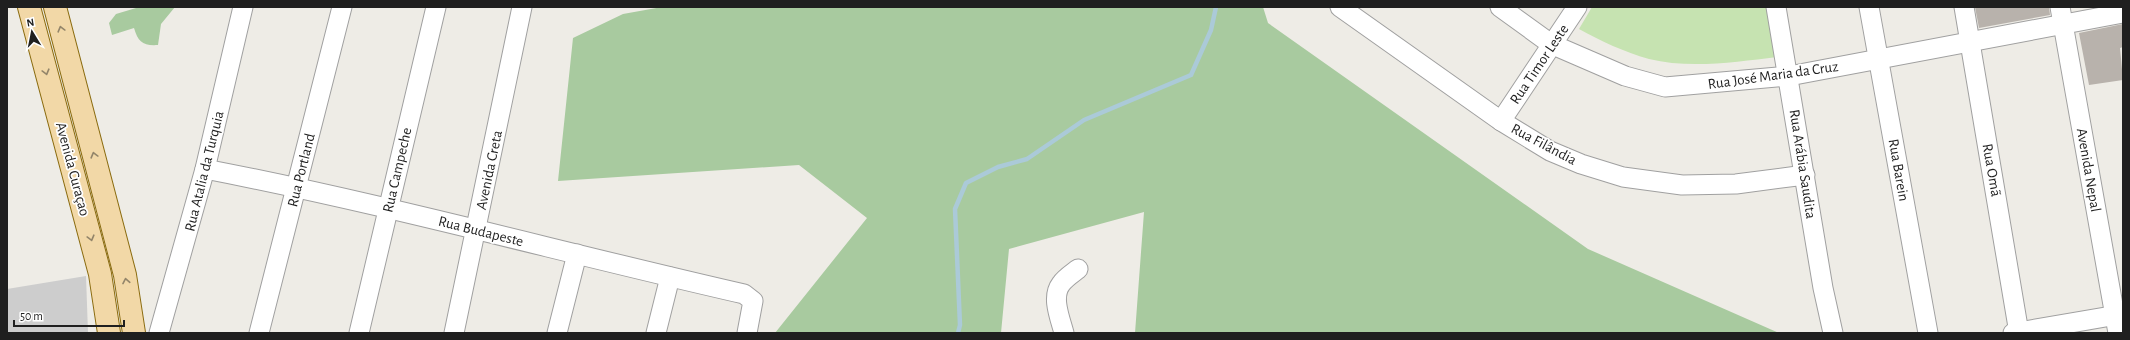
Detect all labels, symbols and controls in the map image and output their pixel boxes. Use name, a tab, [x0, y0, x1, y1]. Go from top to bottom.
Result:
north arrow	[12, 12, 52, 52]
text: N	[26, 17, 35, 29]
street label: Rua Timor Leste	[1507, 22, 1572, 107]
one-way arrow	[57, 26, 65, 32]
street label: Rua José Maria da Cruz	[1707, 59, 1839, 92]
one-way arrow	[42, 68, 50, 75]
street label: Rua Arábia Saudita	[1786, 108, 1819, 220]
street label: Rua Atalia da Turquia	[182, 109, 227, 233]
street label: Avenida Curaçao	[53, 121, 92, 218]
street label: Rua Filândia	[1509, 121, 1579, 168]
street label: Rua Campeche	[380, 126, 415, 214]
street label: Avenida Nepal	[2074, 127, 2103, 213]
street label: Avenida Creta	[474, 129, 505, 211]
street label: Rua Portland	[285, 132, 318, 208]
street label: Rua Barein	[1886, 138, 1911, 202]
street label: Rua Omã	[1979, 142, 2004, 198]
one-way arrow	[90, 152, 99, 159]
street label: Rua Budapeste	[437, 214, 525, 249]
one-way arrow	[86, 234, 95, 241]
one-way arrow	[123, 278, 131, 284]
scale bar	[14, 302, 124, 328]
text: 50 m	[20, 310, 43, 322]

